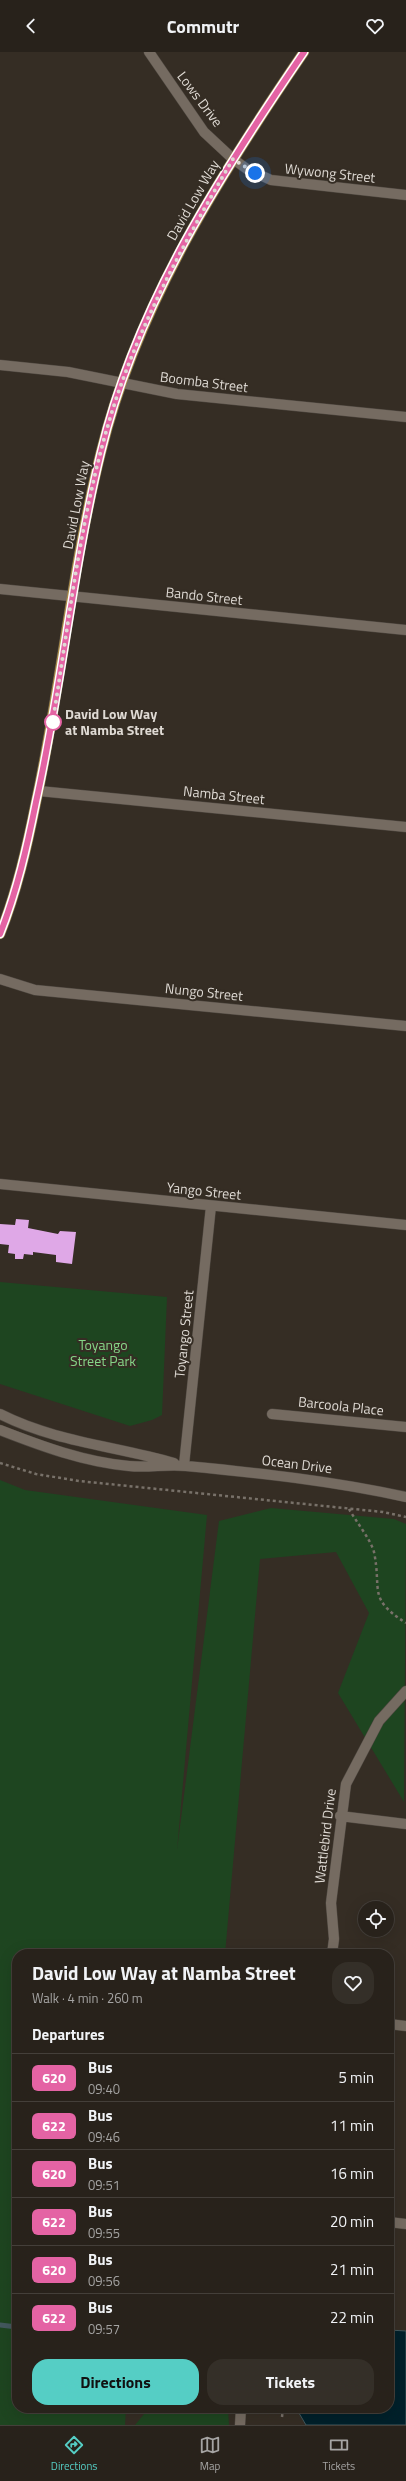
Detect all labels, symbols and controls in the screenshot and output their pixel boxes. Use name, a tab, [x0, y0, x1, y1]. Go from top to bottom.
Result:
text: Commutr	[167, 13, 239, 40]
icon: back	[20, 15, 42, 37]
icon: heart	[364, 15, 386, 37]
street label: Lows Drive	[173, 67, 228, 131]
street label: David Low Way	[161, 155, 224, 244]
street label: Wywong Street	[284, 157, 377, 188]
your location	[245, 163, 265, 183]
street label: Boomba Street	[159, 366, 249, 397]
street label: David Low Way	[57, 459, 94, 551]
street label: Bando Street	[165, 581, 244, 610]
place label: David Low Way at Namba Street	[65, 703, 164, 740]
marker: David Low Way at Namba Street	[44, 713, 62, 731]
street label: Namba Street	[182, 780, 266, 809]
street label: Nungo Street	[164, 977, 244, 1006]
street label: Yango Street	[166, 1176, 242, 1205]
street label: Toyango Street	[168, 1289, 199, 1379]
park label: Toyango Street Park	[70, 1334, 136, 1371]
street label: Barcoola Place	[297, 1391, 385, 1420]
street label: Ocean Drive	[261, 1449, 333, 1478]
street label: Wattlebird Drive	[308, 1787, 341, 1885]
map controls	[358, 1901, 394, 1937]
button: locate	[358, 1901, 394, 1937]
text: David Low Way at Namba Street	[32, 1958, 296, 1987]
button: heart	[332, 1962, 374, 2004]
text: Walk · 4 min · 260 m	[32, 1988, 143, 2008]
text: Departures	[32, 2023, 105, 2046]
text: Bus	[88, 2056, 113, 2079]
text: 5 min	[338, 2066, 374, 2089]
text: 620	[42, 2067, 66, 2088]
text: 09:40	[88, 2079, 120, 2099]
text: Bus	[88, 2104, 113, 2127]
text: 11 min	[330, 2114, 374, 2137]
text: 622	[42, 2115, 66, 2136]
text: 09:46	[88, 2127, 120, 2147]
text: Bus	[88, 2152, 113, 2175]
text: 16 min	[330, 2162, 374, 2185]
text: 620	[42, 2163, 66, 2184]
text: 09:51	[88, 2175, 120, 2195]
text: Bus	[88, 2200, 113, 2223]
text: 20 min	[330, 2210, 374, 2233]
text: 622	[42, 2211, 66, 2232]
text: 09:55	[88, 2223, 120, 2243]
text: Bus	[88, 2248, 113, 2271]
text: 21 min	[330, 2258, 374, 2281]
text: 620	[42, 2259, 66, 2280]
text: 09:56	[88, 2271, 120, 2291]
text: Bus	[88, 2296, 113, 2319]
text: 22 min	[330, 2306, 374, 2329]
text: 622	[42, 2307, 66, 2328]
text: 09:57	[88, 2319, 120, 2339]
button: Directions	[32, 2359, 199, 2405]
button: Tickets	[207, 2359, 374, 2405]
tab: Directions	[51, 2434, 97, 2474]
tab: Map	[199, 2434, 221, 2474]
tab: Tickets	[323, 2434, 355, 2474]

